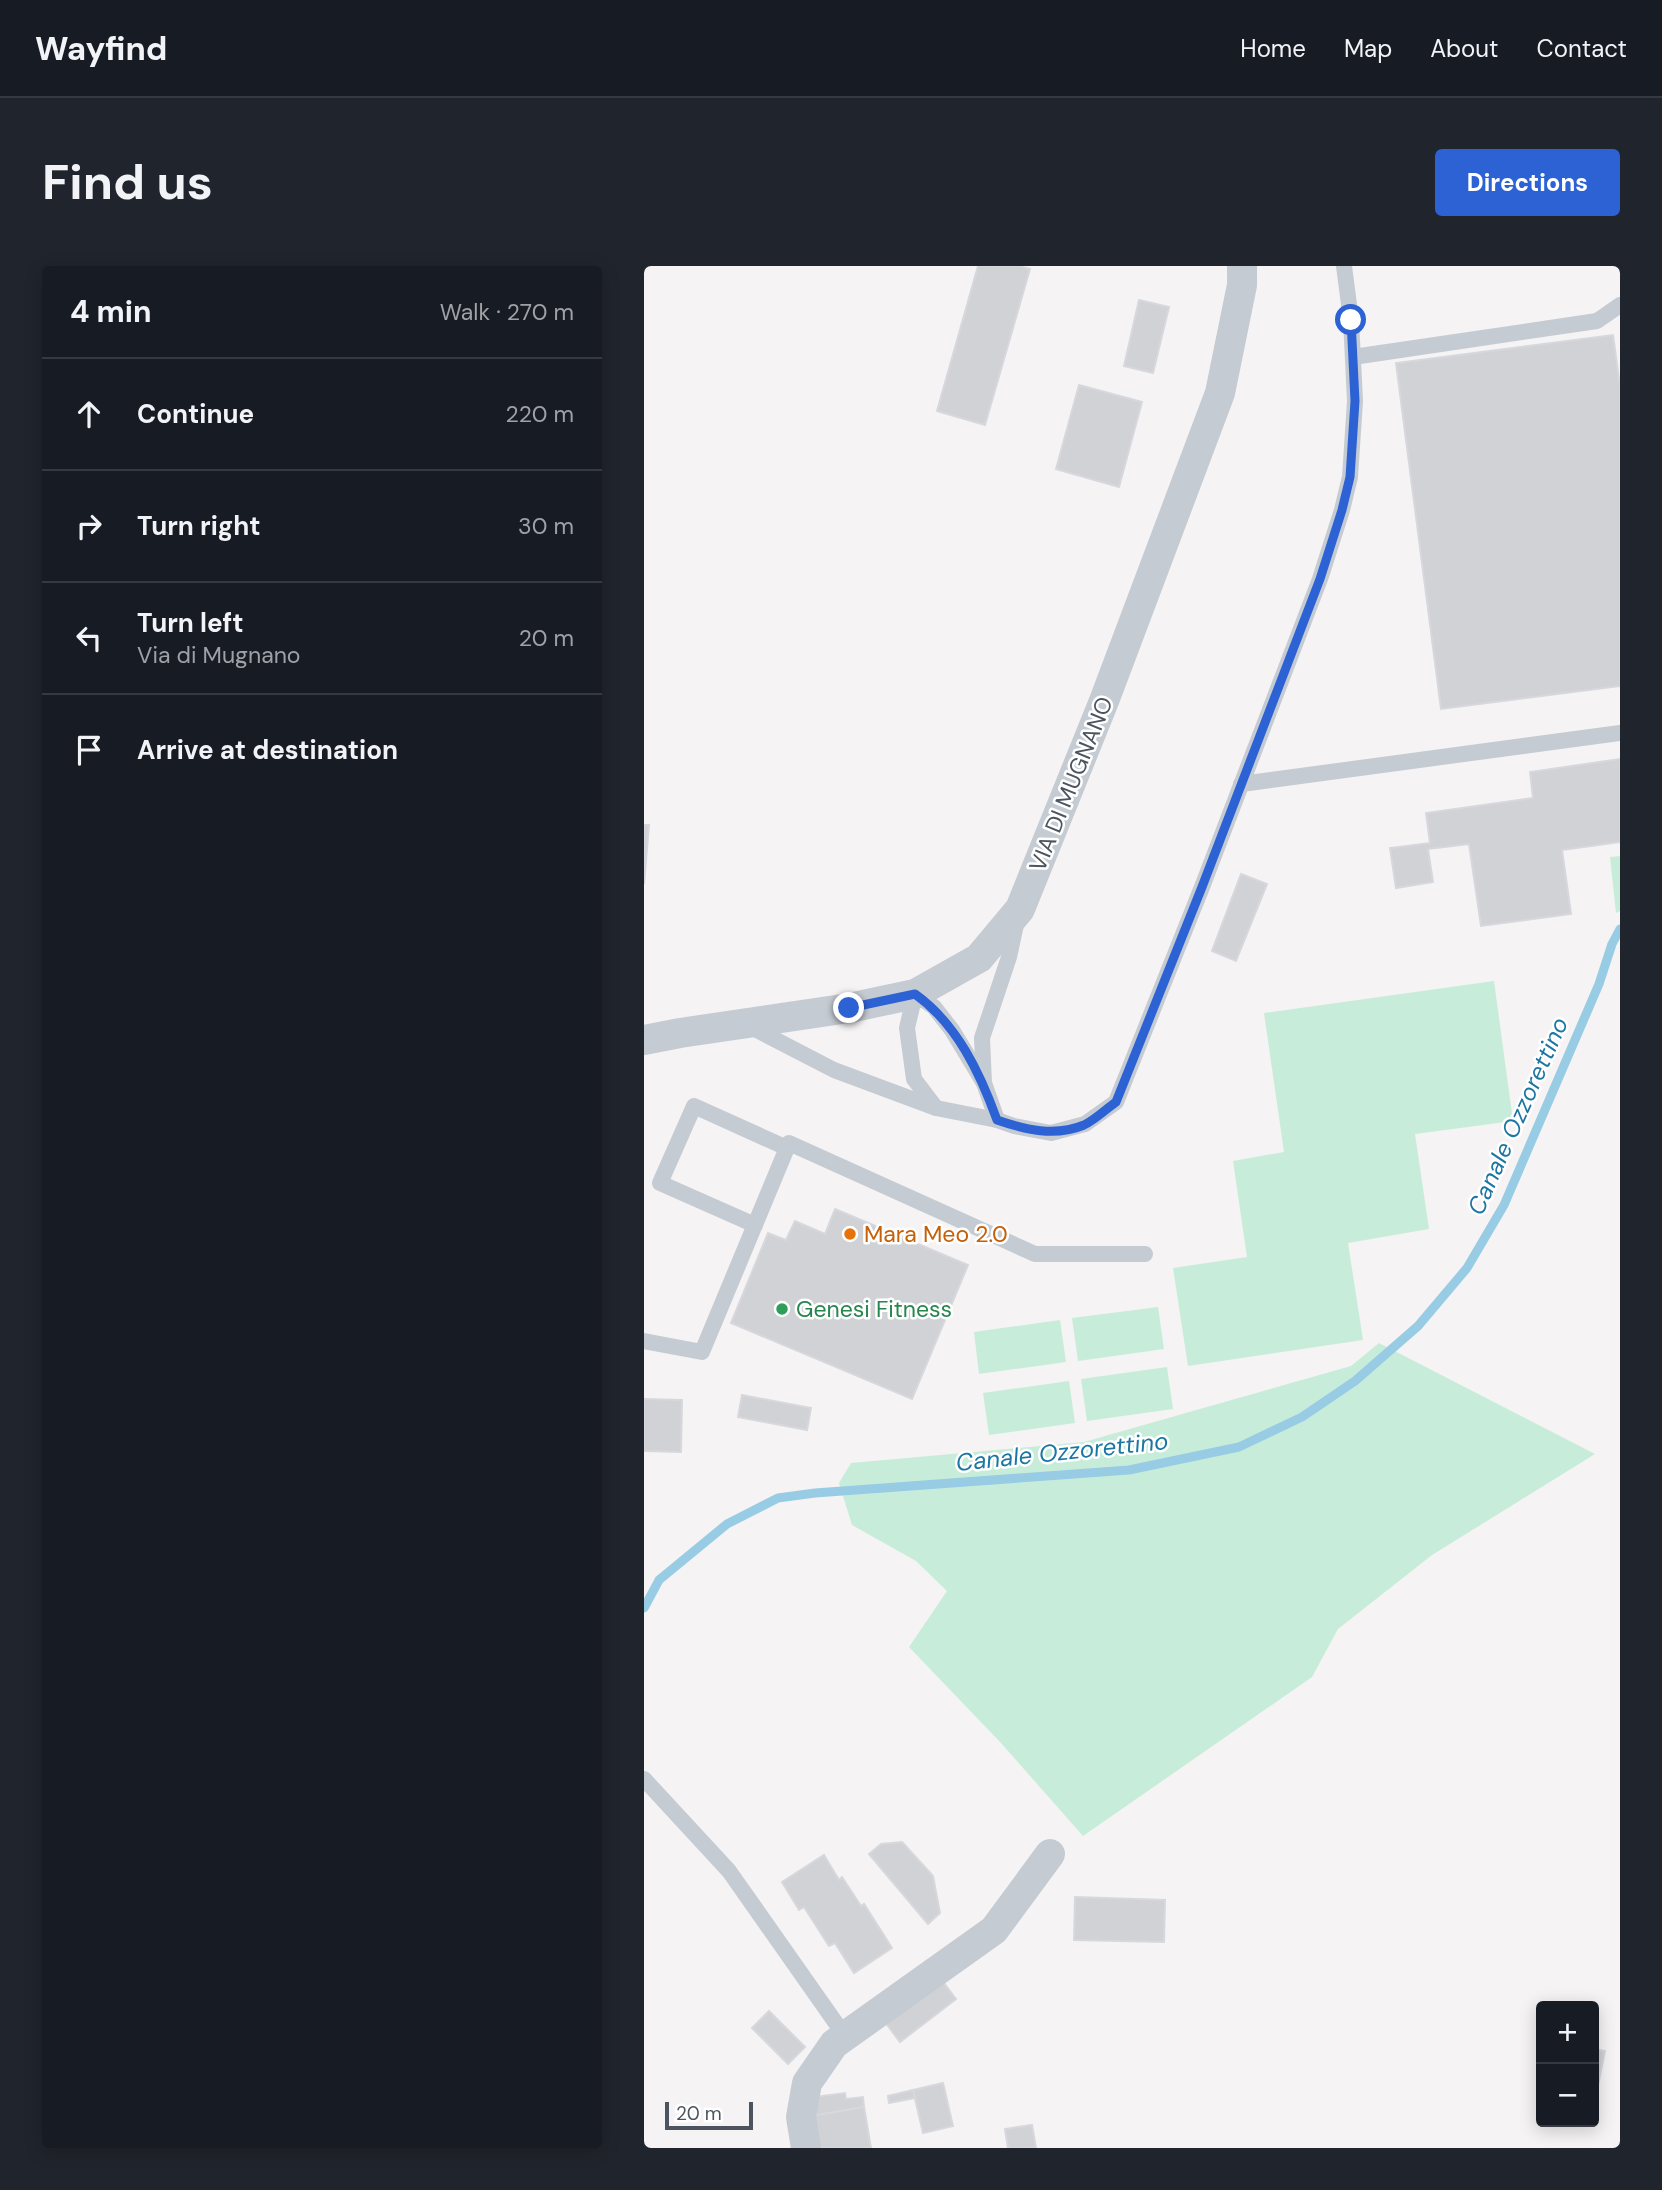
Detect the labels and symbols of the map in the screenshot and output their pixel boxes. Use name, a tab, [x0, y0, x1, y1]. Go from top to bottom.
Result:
route start	[1335, 304, 1366, 335]
street label: VIA DI MUGNANO	[1022, 692, 1120, 876]
route end	[833, 992, 864, 1023]
water label: Canale Ozzorettino	[1460, 1012, 1575, 1220]
place label: Mara Meo 2.0	[864, 1219, 1008, 1249]
marker: Mara Meo 2.0	[842, 1226, 858, 1242]
place label: Genesi Fitness	[796, 1294, 952, 1324]
marker: Genesi Fitness	[774, 1301, 790, 1317]
water label: Canale Ozzorettino	[954, 1425, 1170, 1478]
scale bar	[665, 2099, 752, 2131]

